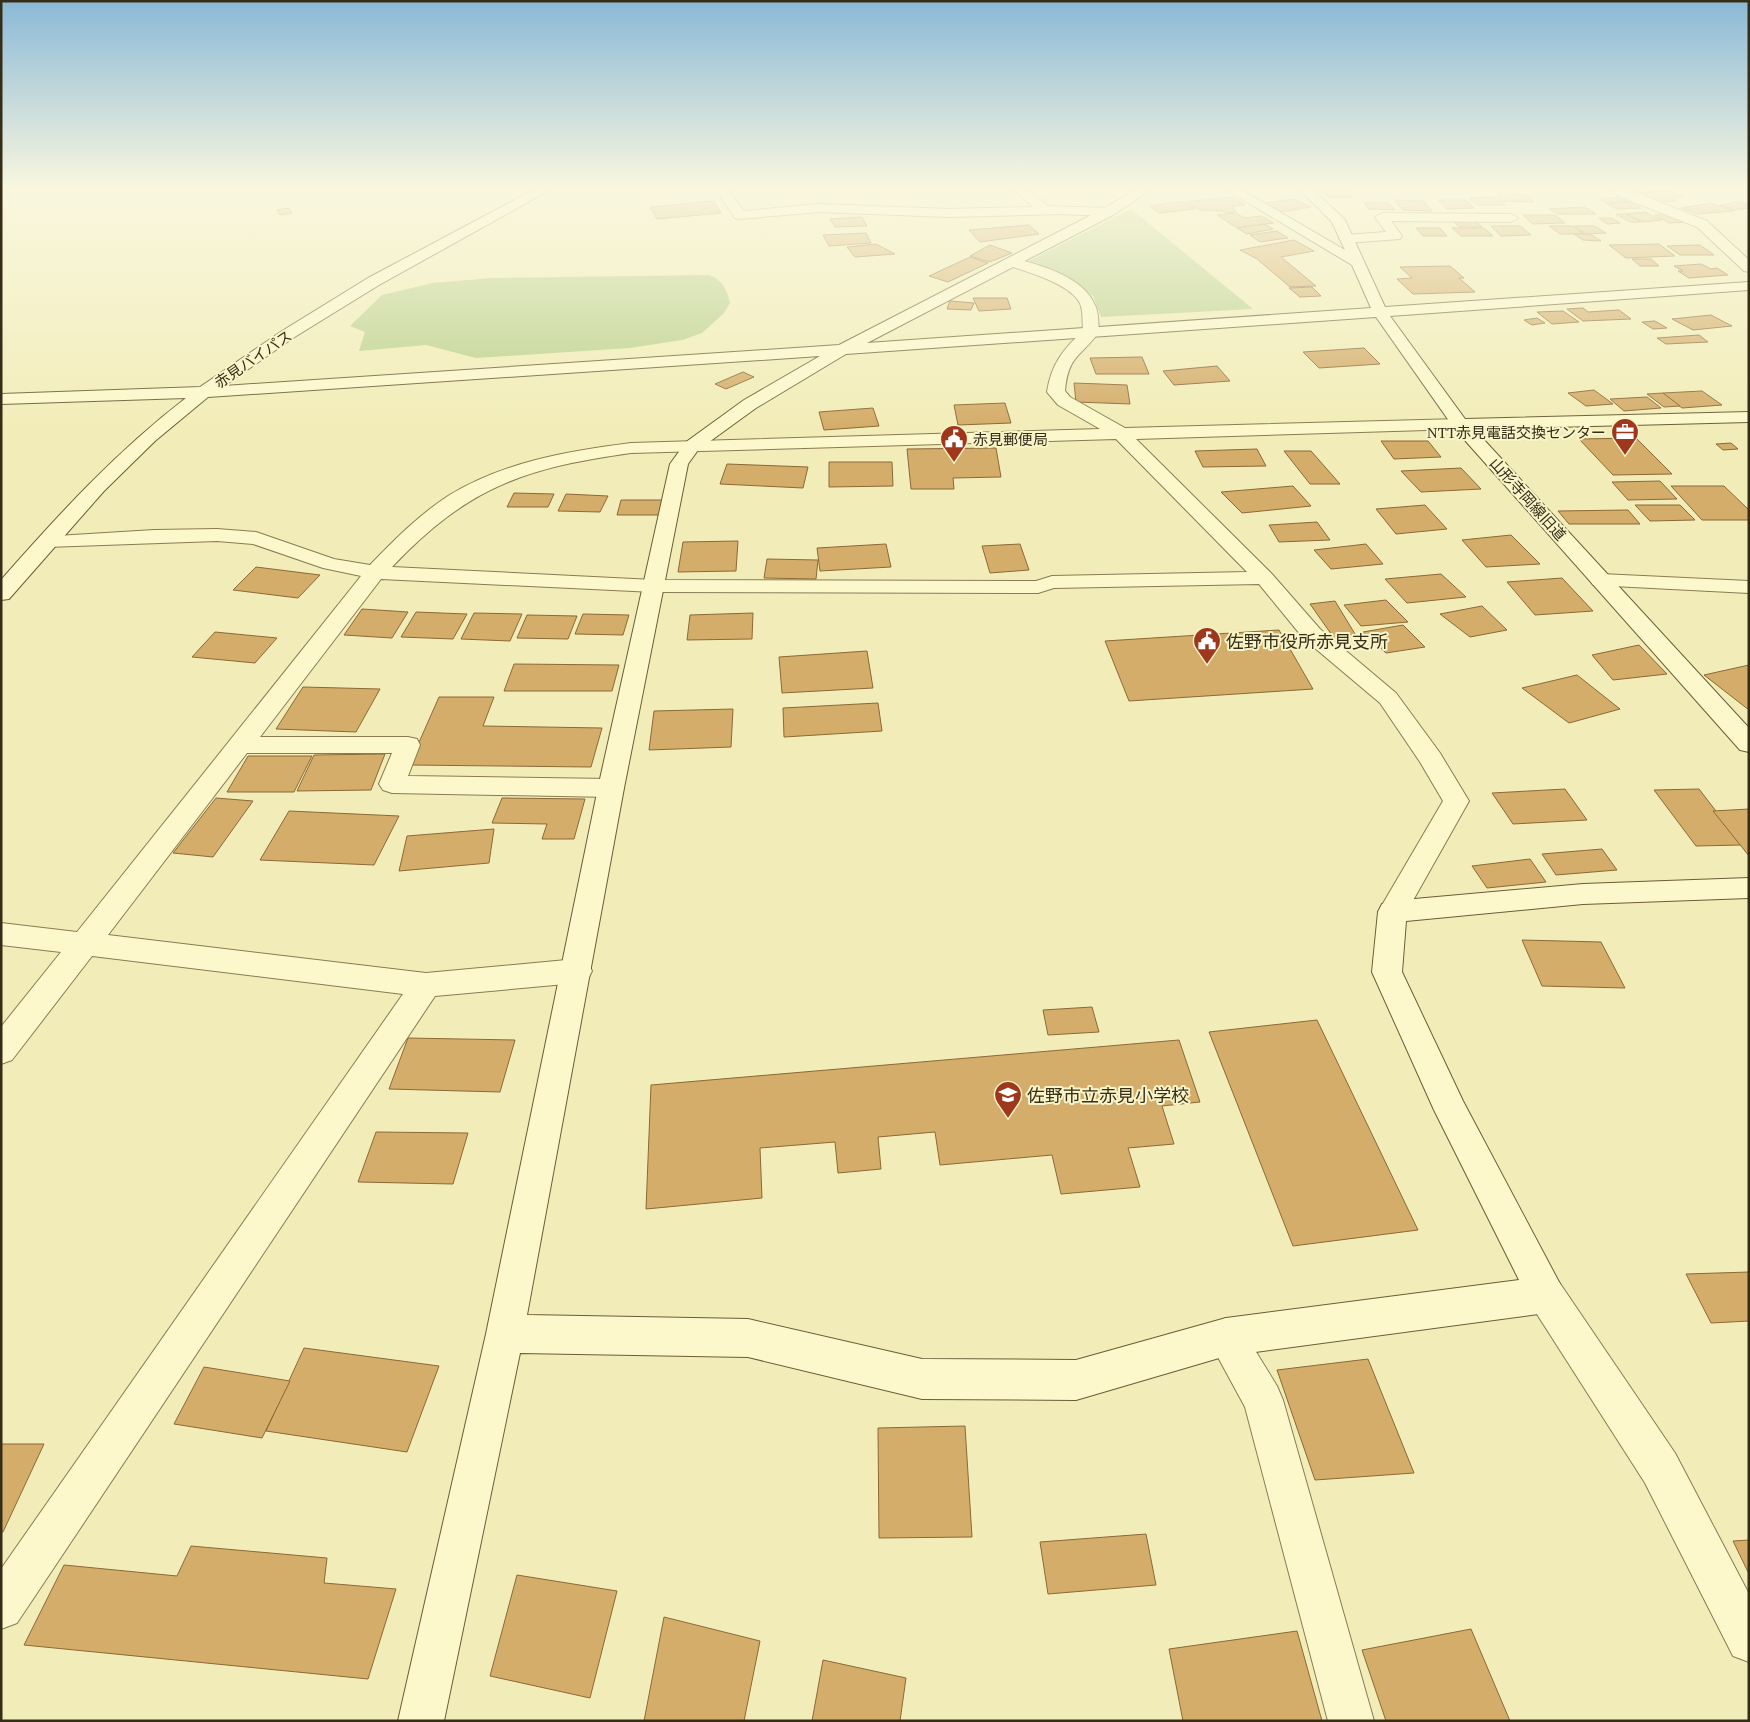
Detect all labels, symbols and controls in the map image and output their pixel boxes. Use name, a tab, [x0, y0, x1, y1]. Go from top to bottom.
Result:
street label: 赤見バイパス	[210, 325, 296, 393]
office icon: NTT赤見電話交換センター	[1610, 417, 1640, 456]
place label: NTT赤見電話交換センター	[1427, 422, 1606, 443]
public building icon: 赤見郵便局	[939, 424, 969, 463]
place label: 赤見郵便局	[973, 429, 1048, 450]
street label: 山形寺岡線旧道	[1485, 453, 1571, 545]
public building icon: 佐野市役所赤見支所	[1192, 626, 1222, 665]
place label: 佐野市役所赤見支所	[1226, 629, 1388, 654]
school or university icon: 佐野市立赤見小学校	[993, 1080, 1023, 1119]
place label: 佐野市立赤見小学校	[1027, 1083, 1189, 1108]

